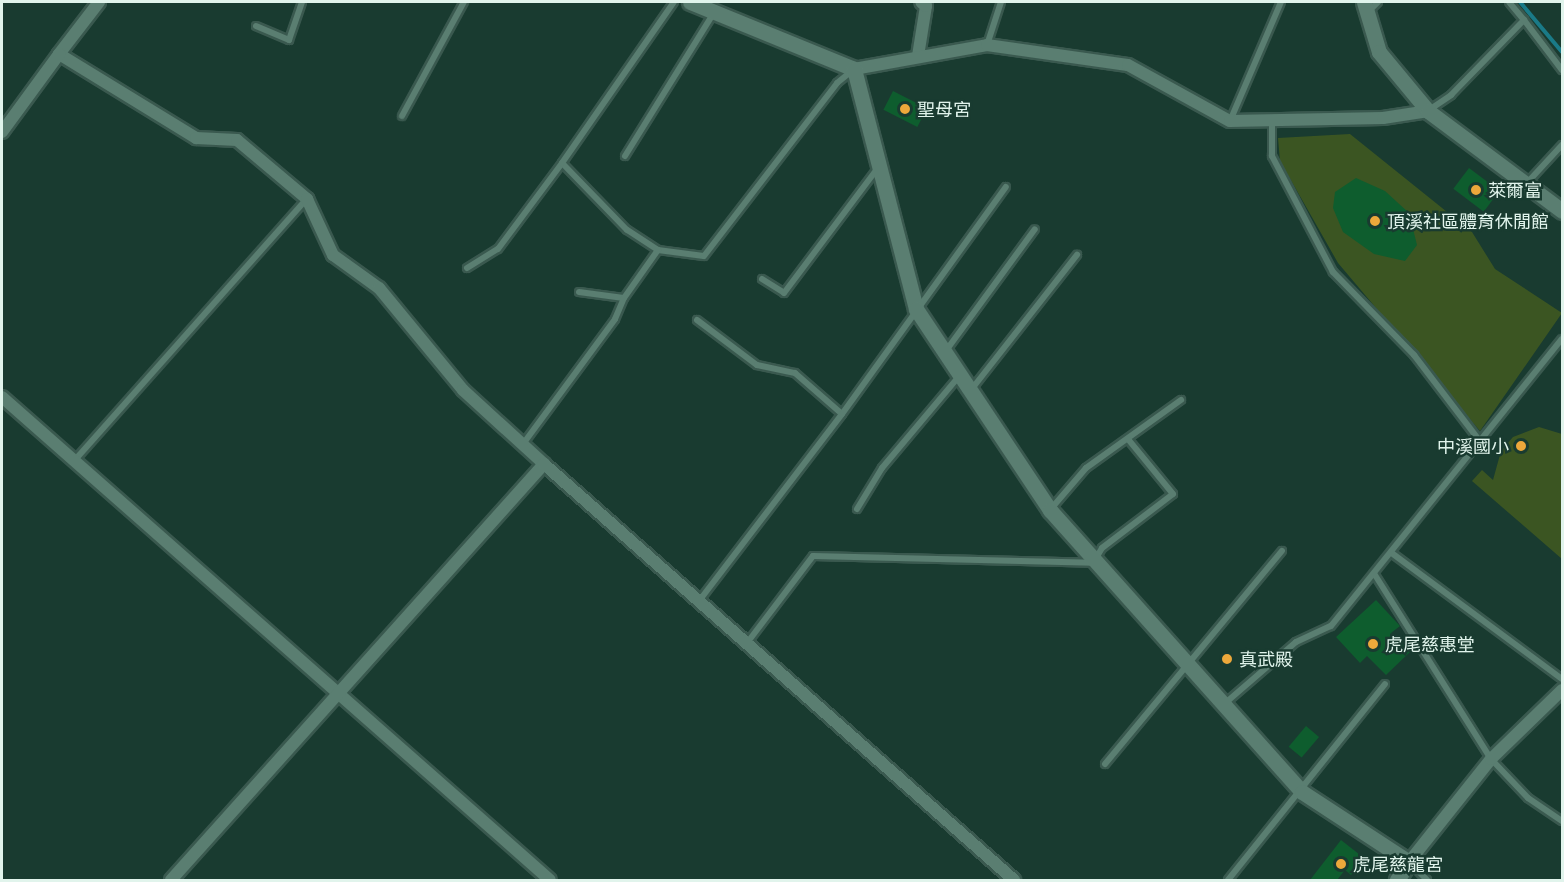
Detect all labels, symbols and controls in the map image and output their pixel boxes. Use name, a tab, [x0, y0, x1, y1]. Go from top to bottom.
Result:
place label: 聖母宮	[917, 98, 971, 120]
marker: 聖母宮	[898, 102, 912, 116]
place label: 萊爾富	[1488, 179, 1542, 201]
marker: 萊爾富	[1469, 183, 1483, 197]
place label: 頂溪社區體育休閒館	[1387, 210, 1549, 232]
marker: 頂溪社區體育休閒館	[1368, 214, 1382, 228]
place label: 中溪國小	[1437, 435, 1509, 457]
marker: 中溪國小	[1514, 439, 1528, 453]
place label: 虎尾慈惠堂	[1385, 633, 1475, 655]
marker: 虎尾慈惠堂	[1366, 637, 1380, 651]
place label: 真武殿	[1239, 648, 1293, 670]
marker: 真武殿	[1220, 652, 1234, 666]
place label: 虎尾慈龍宮	[1353, 853, 1443, 875]
marker: 虎尾慈龍宮	[1334, 857, 1348, 871]

